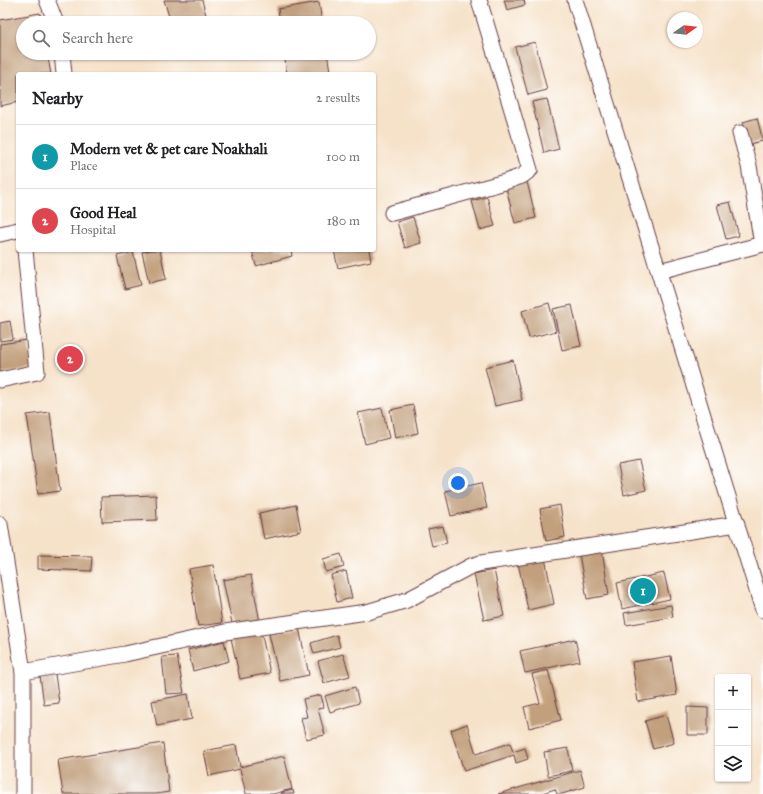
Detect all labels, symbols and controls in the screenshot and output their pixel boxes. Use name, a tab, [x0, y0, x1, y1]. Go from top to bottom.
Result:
north arrow	[667, 12, 703, 48]
search box	[16, 16, 376, 60]
icon: search	[30, 27, 52, 49]
text: Search here	[62, 29, 133, 47]
text: Nearby	[32, 88, 83, 109]
text: 2 results	[316, 90, 360, 106]
text: Modern vet & pet care Noakhali	[70, 140, 268, 158]
text: 1	[42, 149, 48, 165]
text: 100 m	[326, 149, 360, 165]
text: Place	[70, 158, 97, 174]
text: Good Heal	[70, 204, 137, 222]
text: 2	[42, 213, 48, 229]
text: 180 m	[327, 213, 360, 229]
text: Hospital	[70, 222, 116, 238]
pin: 2	[57, 344, 83, 374]
your location	[448, 473, 468, 493]
pin: 1	[630, 576, 656, 606]
map controls	[715, 674, 751, 782]
button: +	[715, 674, 751, 710]
button: −	[715, 710, 751, 746]
button: layers	[715, 746, 751, 782]

